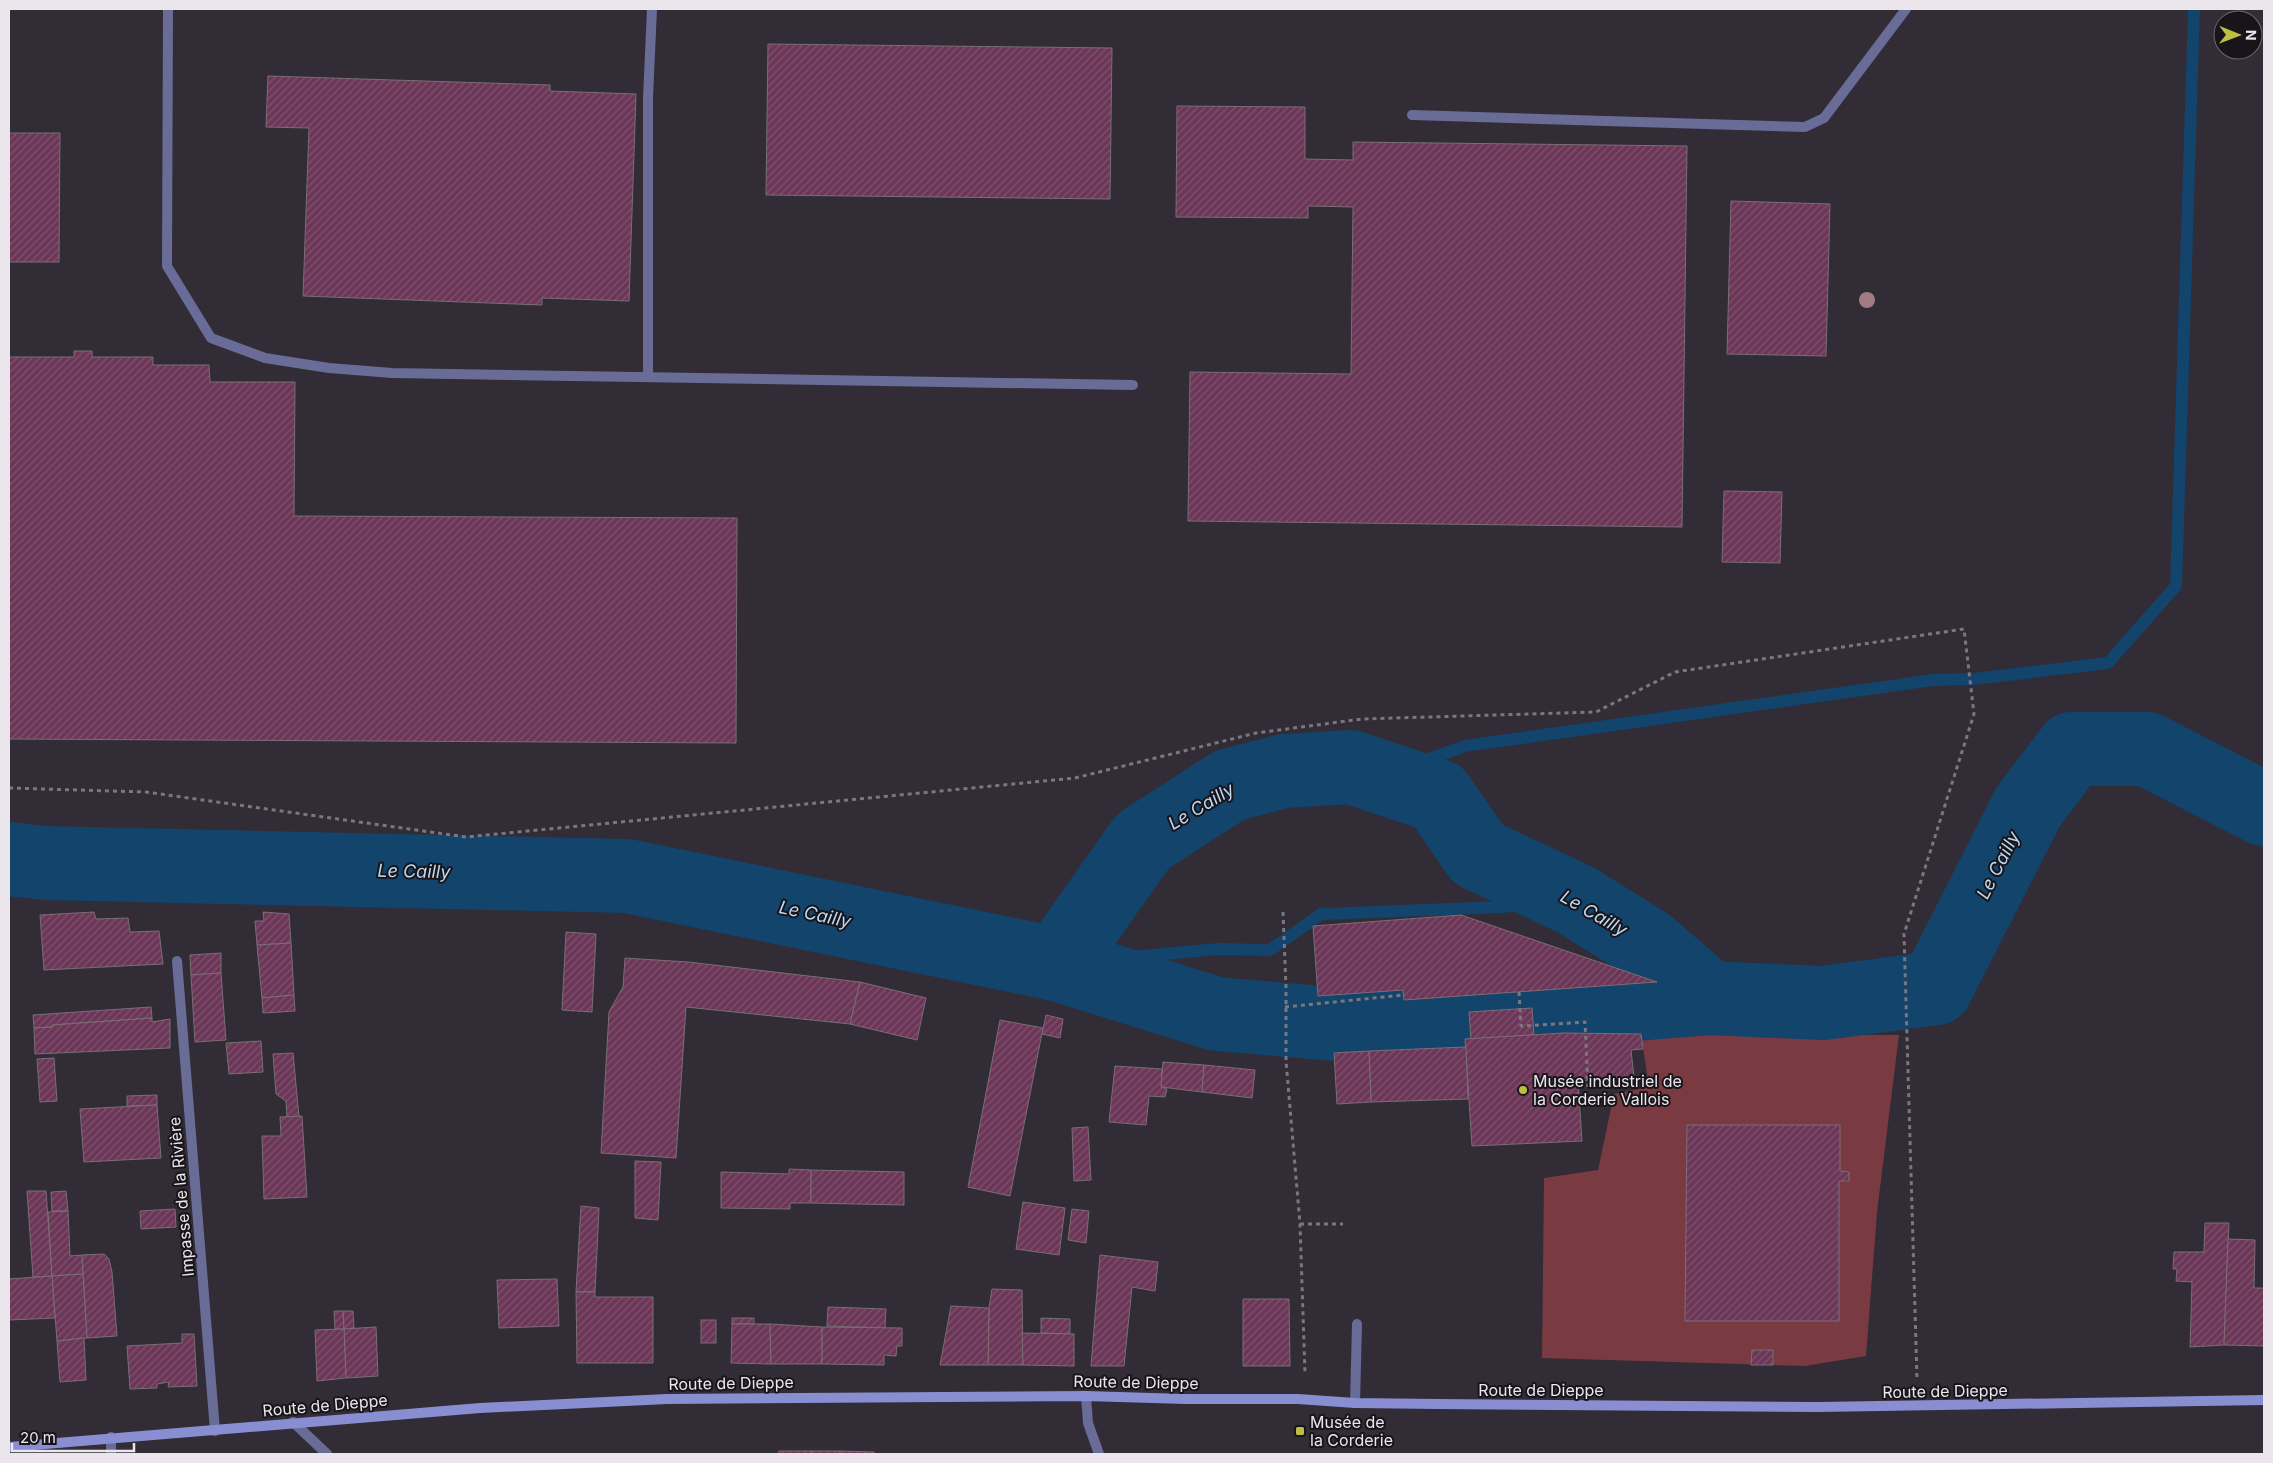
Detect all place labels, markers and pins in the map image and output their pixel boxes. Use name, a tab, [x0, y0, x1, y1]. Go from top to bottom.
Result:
place label: Musée industriel de la Corderie Vallois	[1533, 1071, 1682, 1109]
marker: Musée industriel de la Corderie Vallois	[1517, 1084, 1529, 1096]
place label: Musée de la Corderie	[1310, 1412, 1393, 1450]
marker: Musée de la Corderie	[1294, 1425, 1306, 1437]

